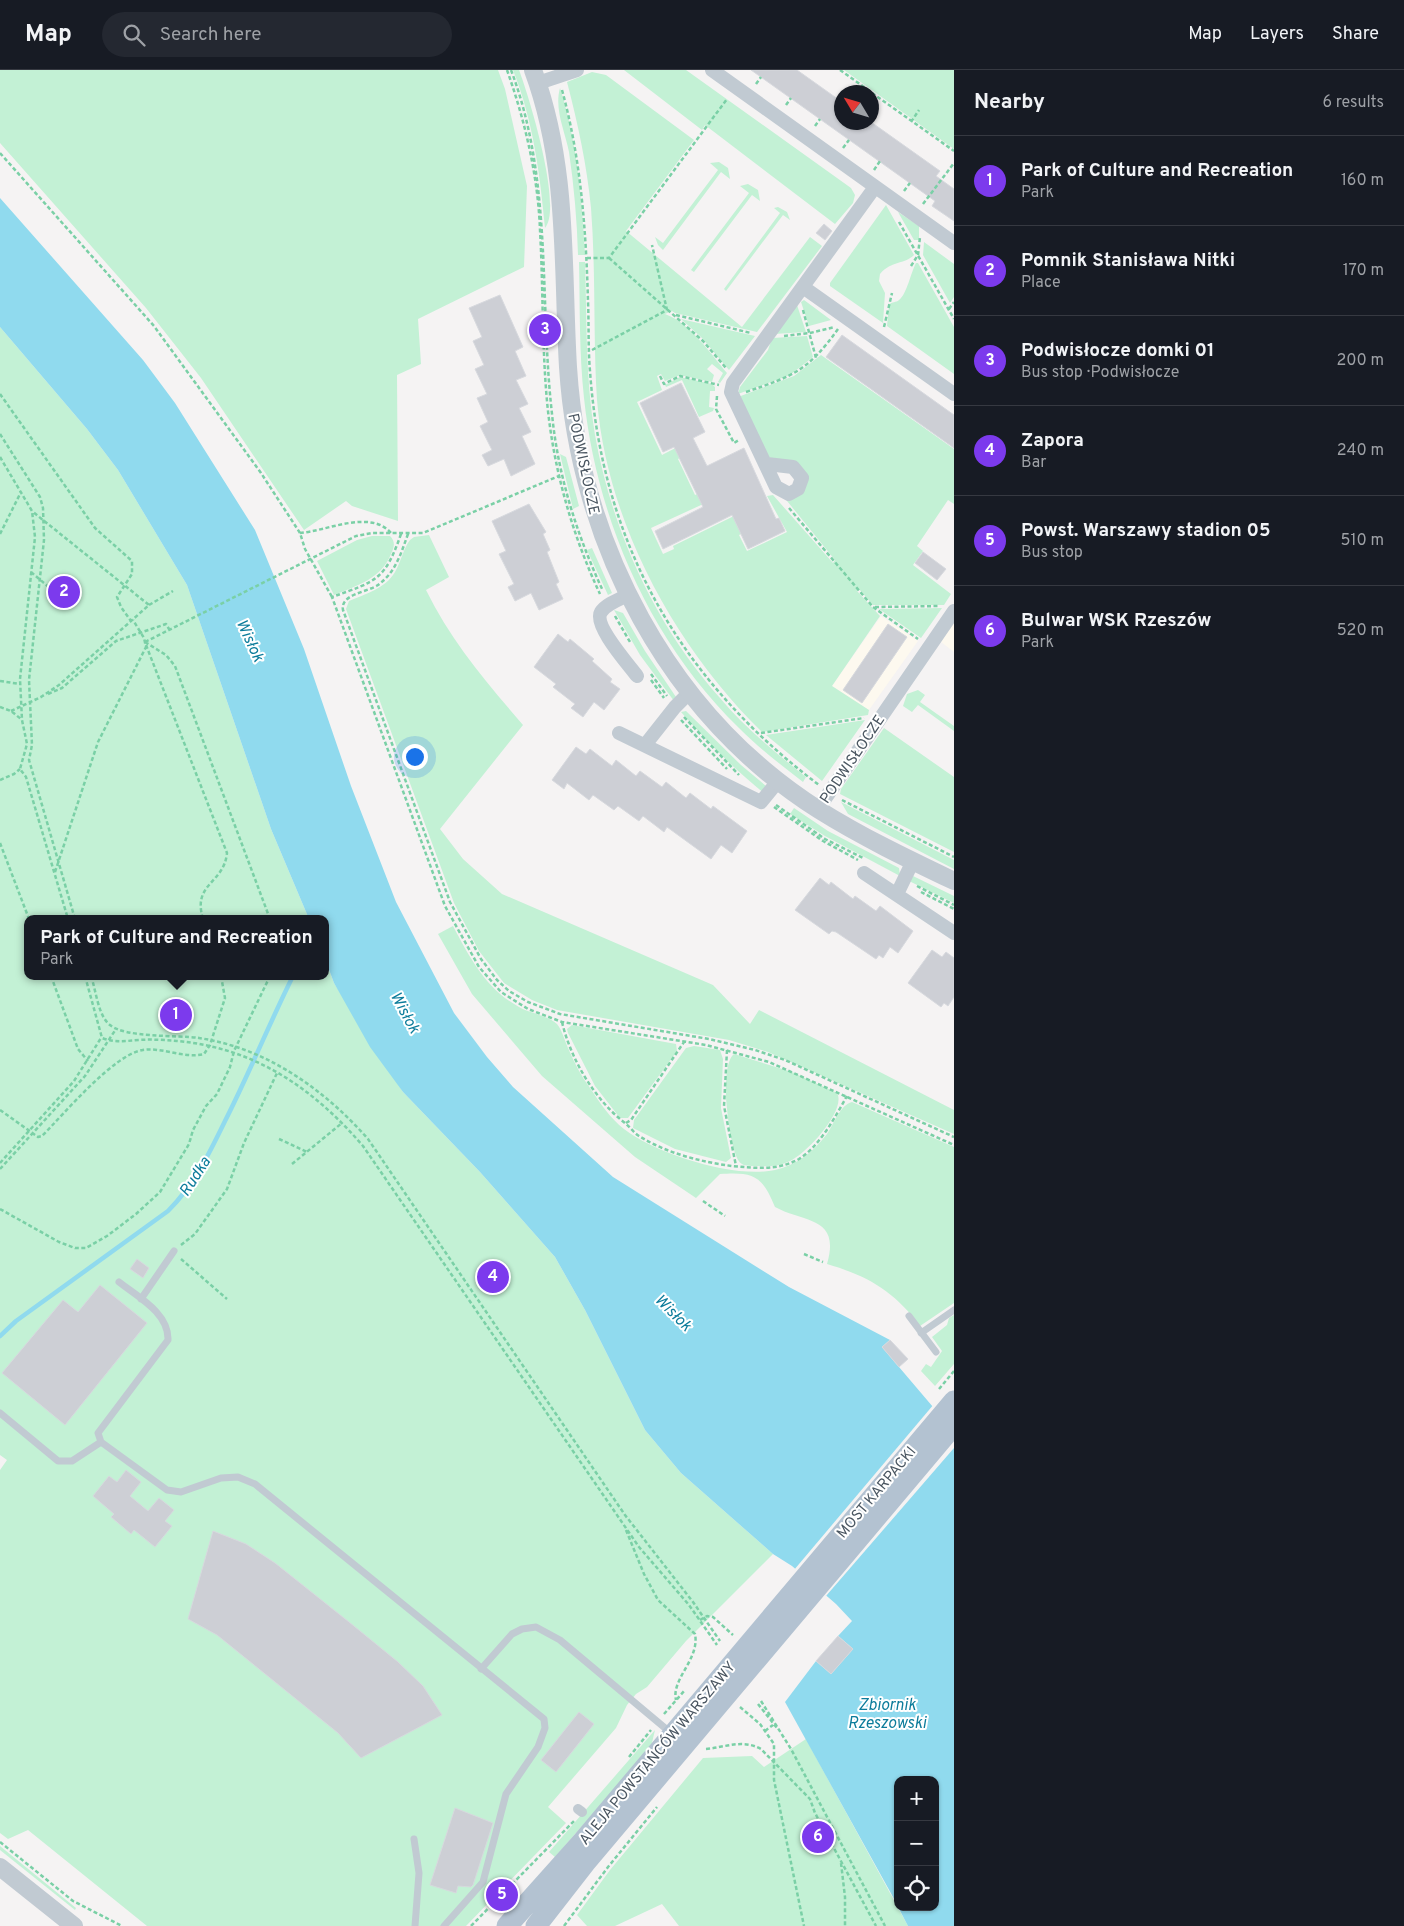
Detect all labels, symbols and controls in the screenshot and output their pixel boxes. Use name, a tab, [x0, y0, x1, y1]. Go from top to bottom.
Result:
search box	[102, 12, 452, 57]
text: Map	[25, 20, 72, 50]
icon: search	[120, 21, 148, 49]
text: Search here	[160, 23, 261, 47]
text: Map	[1188, 23, 1222, 46]
text: Layers	[1250, 23, 1304, 46]
text: Share	[1332, 23, 1379, 46]
north arrow	[834, 85, 879, 130]
text: Nearby	[974, 89, 1045, 116]
text: 6 results	[1322, 93, 1384, 113]
text: Park of Culture and Recreation	[1021, 159, 1293, 183]
text: 1	[987, 171, 993, 191]
text: 160 m	[1341, 171, 1384, 191]
text: Park	[1021, 183, 1054, 203]
text: Pomnik Stanisława Nitki	[1021, 249, 1235, 273]
text: 2	[985, 261, 995, 281]
text: 170 m	[1343, 261, 1384, 281]
text: Place	[1021, 273, 1061, 293]
pin: 3	[529, 311, 561, 349]
text: Podwisłocze domki 01	[1021, 339, 1215, 363]
text: 3	[985, 351, 995, 371]
text: 200 m	[1336, 351, 1384, 371]
text: Bus stop · Podwisłocze	[1021, 363, 1179, 383]
street label: PODWISŁOCZE	[563, 412, 603, 517]
text: Zapora	[1021, 429, 1084, 453]
text: 4	[985, 441, 995, 461]
text: 240 m	[1337, 441, 1384, 461]
text: Bar	[1021, 453, 1047, 473]
text: Powst. Warszawy stadion 05	[1021, 519, 1271, 543]
text: 5	[985, 531, 995, 551]
text: 510 m	[1341, 531, 1384, 551]
text: Bus stop	[1021, 543, 1083, 563]
pin: 2	[48, 573, 80, 611]
text: Bulwar WSK Rzeszów	[1021, 609, 1212, 633]
water label: Wisłok	[231, 616, 268, 666]
text: 6	[985, 621, 995, 641]
text: 520 m	[1337, 621, 1384, 641]
text: Park	[1021, 633, 1054, 653]
street label: PODWISŁOCZE	[816, 712, 890, 808]
your location	[402, 744, 428, 770]
popup	[24, 915, 329, 980]
text: Park of Culture and Recreation	[40, 926, 313, 950]
text: Park	[40, 950, 73, 970]
water label: Wisłok	[385, 989, 424, 1038]
pin: 1	[160, 996, 192, 1034]
water label: Rudka	[175, 1153, 216, 1201]
pin: 4	[477, 1258, 509, 1296]
water label: Wisłok	[650, 1291, 696, 1337]
street label: MOST KARPACKI	[833, 1443, 921, 1543]
street label: ALEJA POWSTAŃCÓW WARSZAWY	[574, 1657, 741, 1850]
water label: Zbiornik Rzeszowski	[848, 1696, 927, 1734]
map controls	[894, 1776, 939, 1911]
button: +	[894, 1776, 939, 1821]
pin: 6	[802, 1818, 834, 1856]
button: −	[894, 1821, 939, 1866]
button: locate	[894, 1866, 939, 1911]
pin: 5	[486, 1876, 518, 1914]

